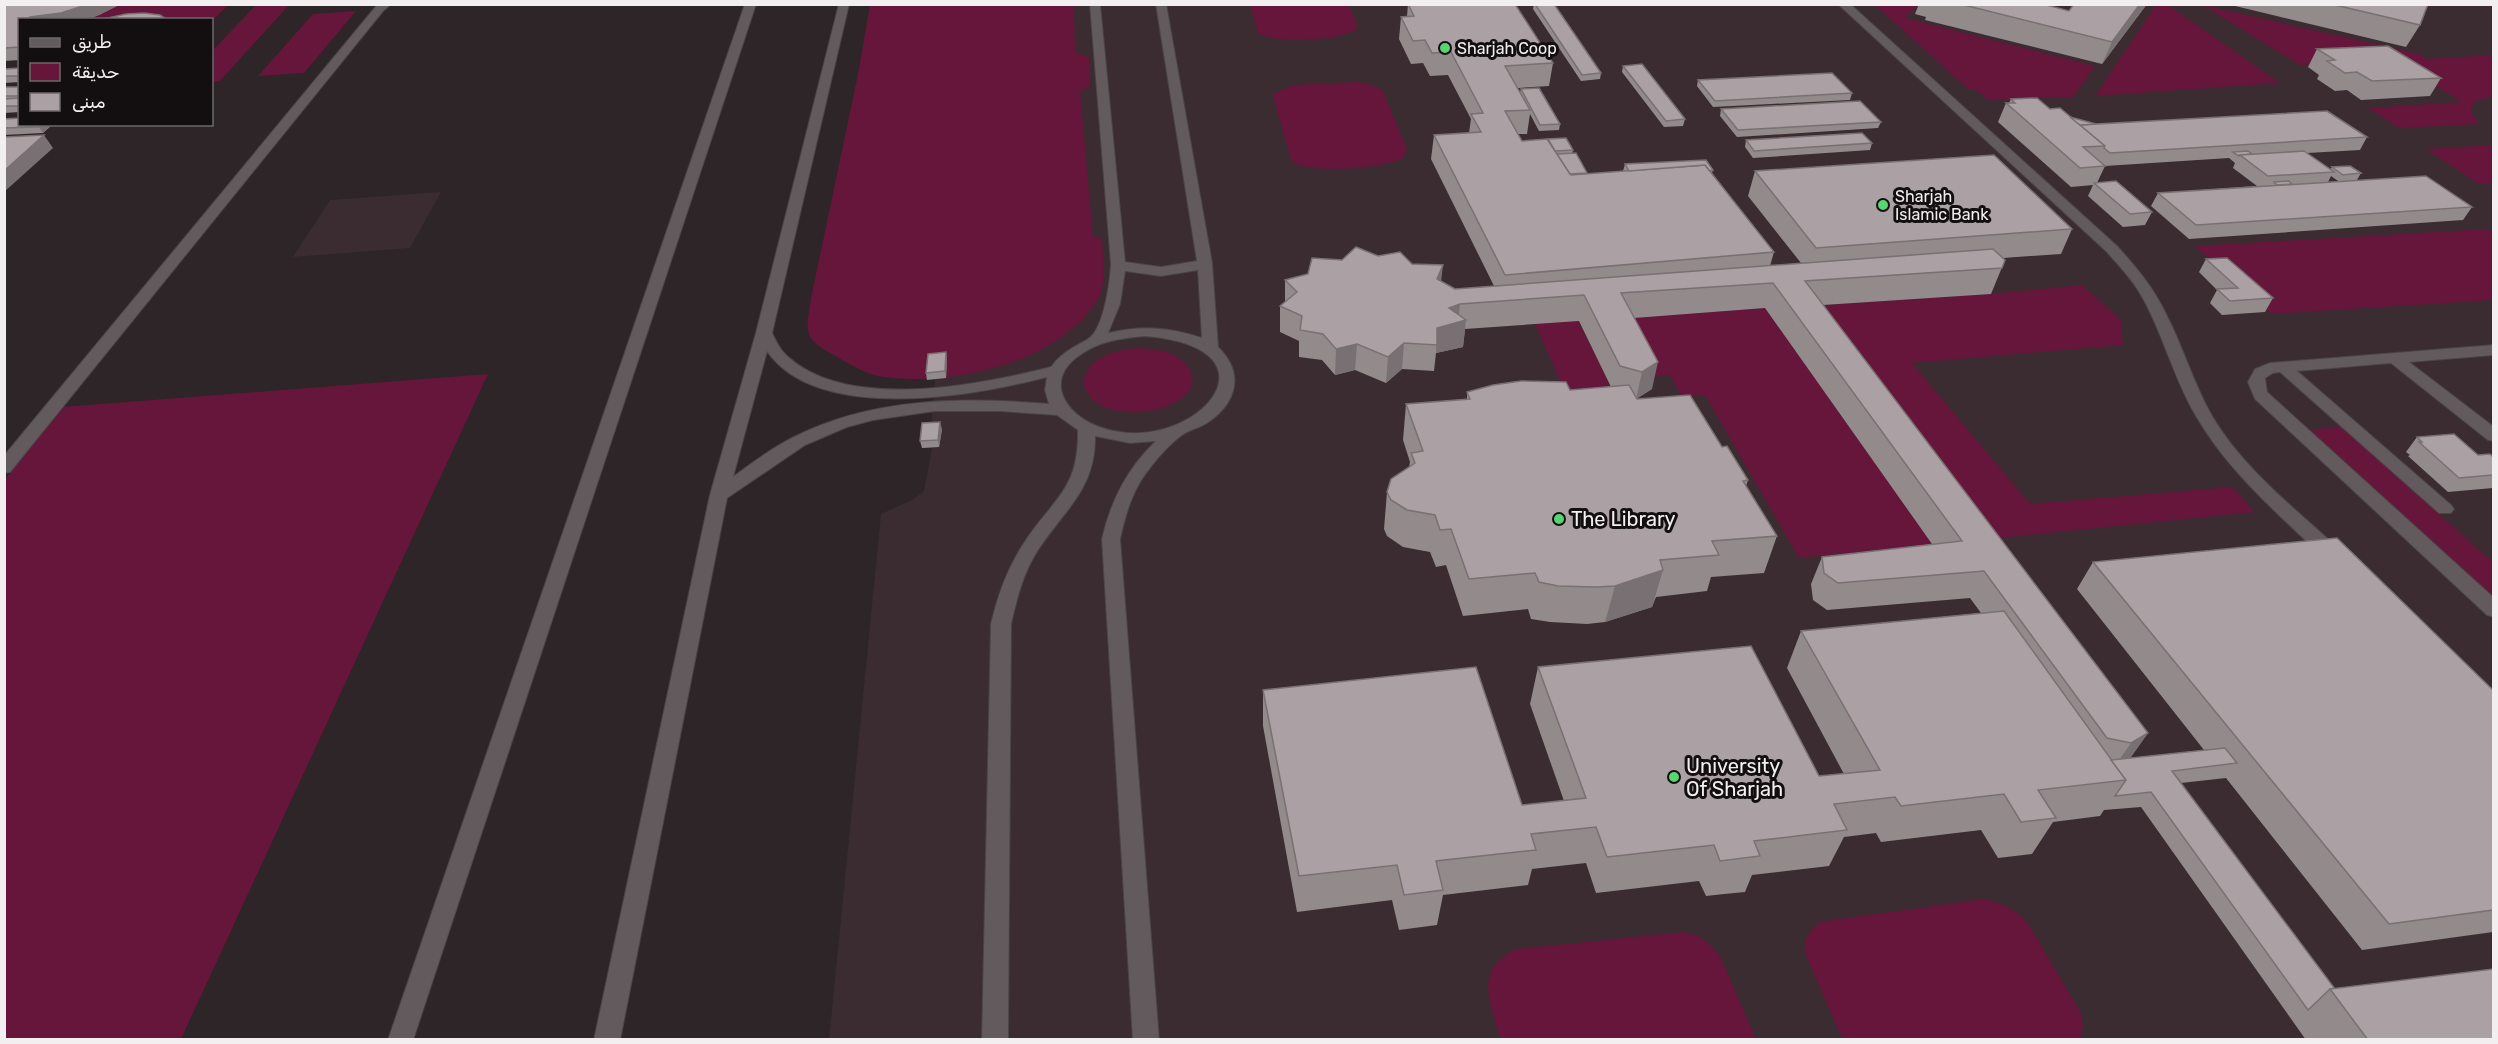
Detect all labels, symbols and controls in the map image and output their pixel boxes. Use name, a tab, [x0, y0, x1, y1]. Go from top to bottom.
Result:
legend	[18, 18, 213, 126]
text: طريق	[72, 31, 112, 53]
place label: Sharjah Coop	[1457, 39, 1557, 58]
marker: Sharjah Coop	[1438, 41, 1452, 55]
text: حديقة	[72, 61, 119, 83]
text: مبنى	[72, 91, 106, 113]
place label: Sharjah Islamic Bank	[1895, 187, 1989, 224]
marker: Sharjah Islamic Bank	[1876, 198, 1890, 212]
place label: The Library	[1571, 507, 1676, 531]
marker: The Library	[1552, 512, 1566, 526]
place label: University Of Sharjah	[1686, 754, 1783, 801]
marker: University Of Sharjah	[1667, 770, 1681, 784]

